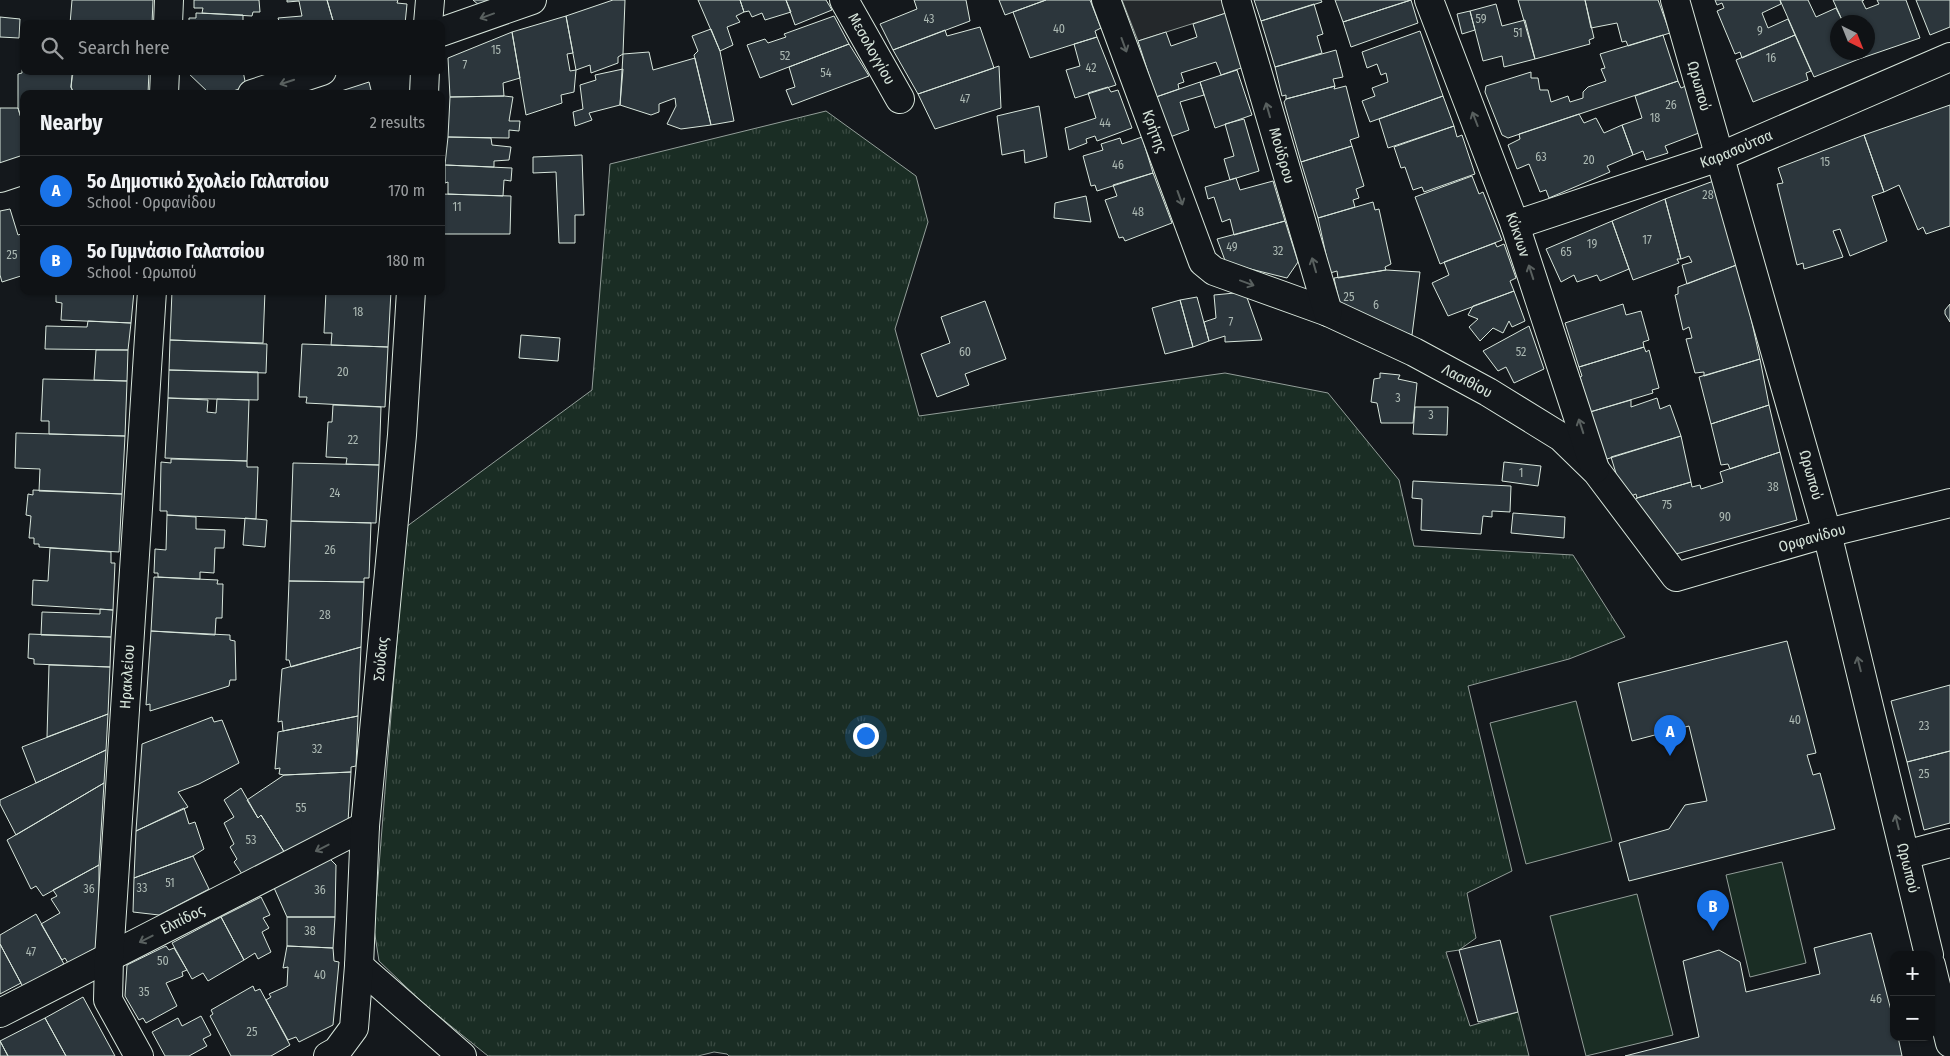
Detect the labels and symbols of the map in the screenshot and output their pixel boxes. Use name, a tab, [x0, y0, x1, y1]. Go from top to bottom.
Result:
street label: Μεσολογγίου	[844, 10, 899, 88]
one-way arrow	[480, 12, 495, 21]
house number: 43	[923, 12, 935, 26]
house number: 59	[1475, 12, 1487, 26]
north arrow	[1830, 15, 1875, 60]
house number: 40	[1053, 22, 1065, 36]
house number: 9	[1757, 24, 1763, 38]
house number: 51	[1513, 26, 1523, 40]
one-way arrow	[1120, 37, 1129, 53]
house number: 15	[491, 43, 502, 57]
house number: 52	[780, 49, 790, 63]
house number: 16	[1766, 51, 1776, 65]
house number: 7	[463, 58, 468, 72]
street label: Ωρωπού	[1683, 59, 1715, 113]
house number: 42	[1086, 61, 1096, 75]
house number: 54	[820, 66, 832, 80]
one-way arrow	[279, 78, 295, 88]
house number: 47	[960, 92, 970, 106]
house number: 26	[1665, 98, 1677, 112]
one-way arrow	[1263, 102, 1273, 118]
street label: Κρήτης	[1139, 107, 1171, 156]
house number: 18	[1650, 111, 1660, 125]
one-way arrow	[1469, 112, 1479, 127]
house number: 44	[1099, 116, 1111, 130]
street label: Μούδρου	[1265, 125, 1299, 186]
street label: Καρασούτσα	[1698, 126, 1775, 172]
house number: 63	[1535, 150, 1547, 164]
house number: 20	[1583, 153, 1595, 167]
house number: 15	[1820, 155, 1831, 169]
house number: 46	[1112, 158, 1124, 172]
house number: 28	[1702, 188, 1714, 202]
one-way arrow	[1176, 190, 1185, 205]
house number: 11	[452, 200, 462, 214]
house number: 48	[1132, 205, 1144, 219]
street label: Κύκνων	[1502, 210, 1534, 260]
house number: 17	[1642, 233, 1652, 247]
house number: 19	[1587, 237, 1597, 251]
house number: 49	[1226, 240, 1238, 254]
house number: 32	[1273, 244, 1283, 258]
house number: 65	[1560, 245, 1572, 259]
house number: 25	[7, 248, 18, 262]
one-way arrow	[1308, 258, 1318, 274]
one-way arrow	[1525, 264, 1535, 280]
one-way arrow	[1238, 279, 1254, 288]
house number: 25	[1344, 290, 1355, 304]
house number: 6	[1373, 298, 1379, 312]
house number: 18	[353, 305, 363, 319]
house number: 7	[1229, 315, 1234, 329]
house number: 60	[959, 345, 971, 359]
house number: 52	[1516, 345, 1526, 359]
street label: Λασιθίου	[1439, 360, 1495, 402]
house number: 20	[337, 365, 349, 379]
house number: 3	[1395, 391, 1401, 405]
house number: 3	[1428, 408, 1434, 422]
one-way arrow	[1576, 418, 1586, 434]
house number: 22	[348, 433, 358, 447]
street label: Ωρωπού	[1795, 448, 1827, 502]
house number: 1	[1519, 466, 1523, 480]
house number: 38	[1767, 480, 1779, 494]
house number: 24	[330, 486, 341, 500]
house number: 75	[1662, 498, 1673, 512]
house number: 90	[1719, 510, 1731, 524]
street label: Ορφανίδου	[1776, 520, 1848, 556]
house number: 26	[324, 543, 336, 557]
house number: 28	[319, 608, 331, 622]
street label: Σούδας	[370, 636, 392, 682]
street label: Ηρακλείου	[116, 644, 138, 709]
one-way arrow	[1854, 657, 1863, 673]
house number: 40	[1789, 713, 1801, 727]
pin: A	[1654, 715, 1686, 756]
house number: 23	[1919, 719, 1929, 733]
your location	[853, 723, 879, 749]
house number: 32	[312, 742, 322, 756]
house number: 25	[1919, 767, 1930, 781]
house number: 55	[296, 801, 307, 815]
one-way arrow	[1892, 815, 1901, 831]
house number: 53	[246, 833, 256, 847]
street label: Ωρωπού	[1893, 841, 1923, 895]
one-way arrow	[314, 843, 329, 853]
house number: 51	[165, 876, 175, 890]
house number: 33	[137, 881, 147, 895]
house number: 36	[83, 882, 95, 896]
house number: 36	[314, 883, 326, 897]
pin: B	[1697, 890, 1729, 931]
street label: Ελπίδος	[157, 900, 208, 938]
house number: 38	[304, 924, 316, 938]
one-way arrow	[139, 935, 154, 944]
house number: 47	[26, 945, 36, 959]
house number: 50	[157, 954, 169, 968]
house number: 40	[314, 968, 326, 982]
house number: 35	[139, 985, 150, 999]
house number: 46	[1870, 992, 1882, 1006]
house number: 25	[247, 1025, 258, 1039]

